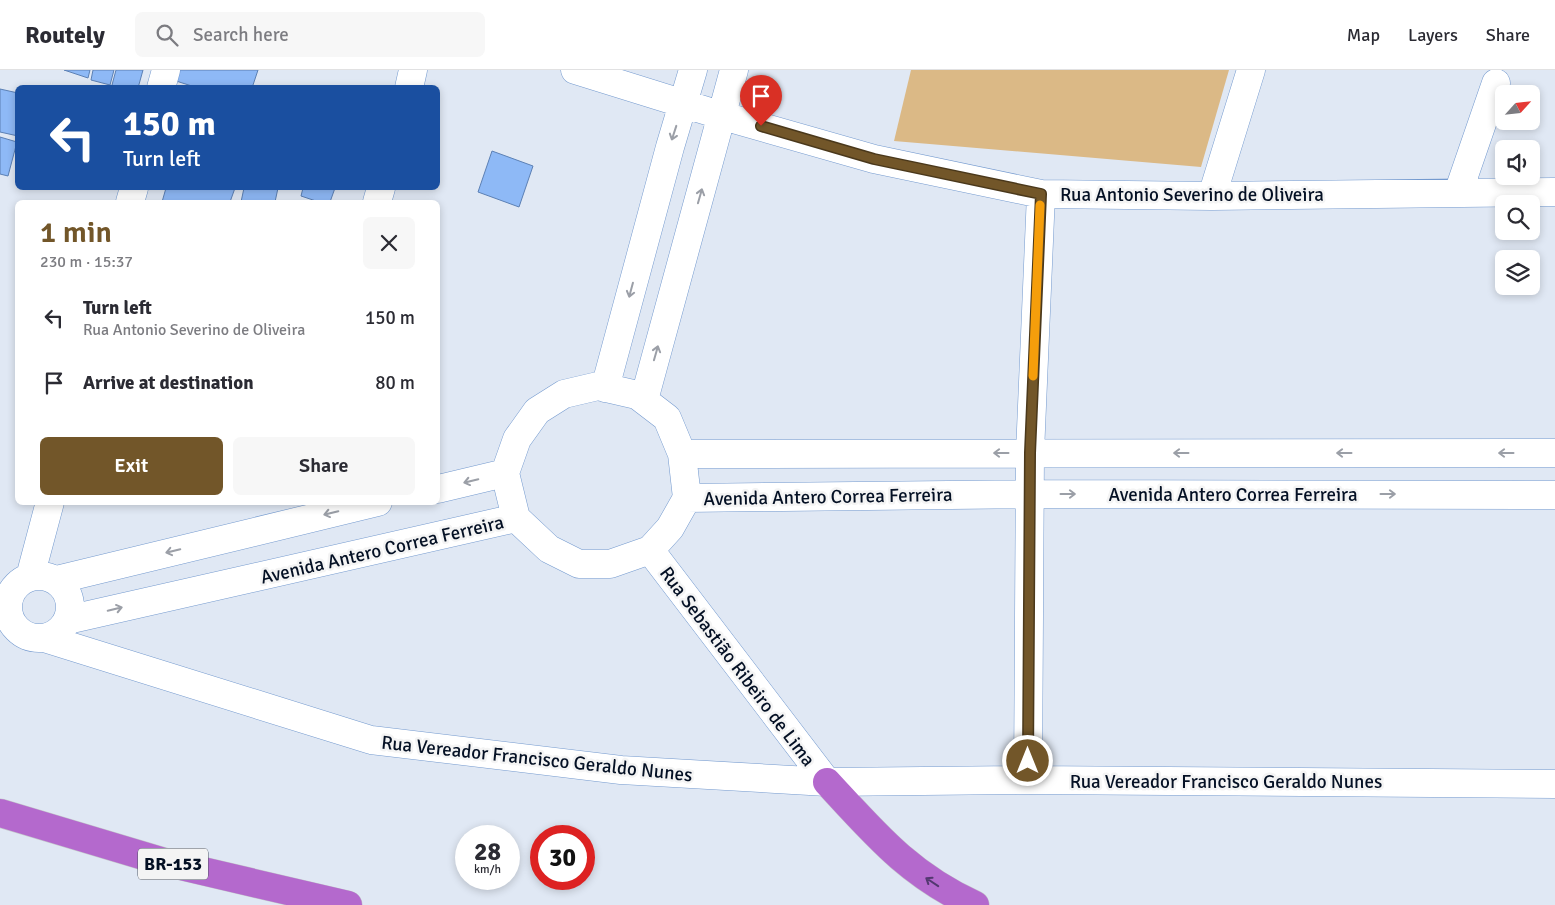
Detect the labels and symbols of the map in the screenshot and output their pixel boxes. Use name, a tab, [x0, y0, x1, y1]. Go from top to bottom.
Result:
pin	[740, 75, 782, 126]
north arrow	[1495, 85, 1540, 130]
one-way arrow	[669, 125, 678, 141]
street label: Rua Antonio Severino de Oliveira	[1060, 183, 1324, 207]
one-way arrow	[696, 188, 705, 204]
one-way arrow	[626, 282, 636, 298]
one-way arrow	[652, 345, 662, 361]
one-way arrow	[994, 448, 1010, 458]
one-way arrow	[1174, 448, 1190, 458]
one-way arrow	[1336, 448, 1352, 458]
one-way arrow	[1499, 448, 1515, 458]
one-way arrow	[464, 477, 480, 486]
street label: Avenida Antero Correa Ferreira	[703, 483, 953, 511]
street label: Avenida Antero Correa Ferreira	[1108, 483, 1358, 507]
one-way arrow	[1060, 489, 1076, 499]
one-way arrow	[1380, 489, 1396, 499]
one-way arrow	[323, 509, 339, 518]
street label: Avenida Antero Correa Ferreira	[258, 510, 506, 590]
one-way arrow	[165, 547, 181, 557]
street label: Rua Sebastião Ribeiro de Lima	[654, 562, 820, 771]
one-way arrow	[107, 604, 123, 613]
street label: Rua Vereador Francisco Geraldo Nunes	[380, 731, 694, 787]
position arrow	[1001, 734, 1053, 786]
street label: Rua Vereador Francisco Geraldo Nunes	[1070, 770, 1382, 794]
speed limit sign: 30	[530, 825, 595, 890]
road number: BR-153	[138, 849, 208, 880]
one-way arrow	[925, 877, 939, 887]

